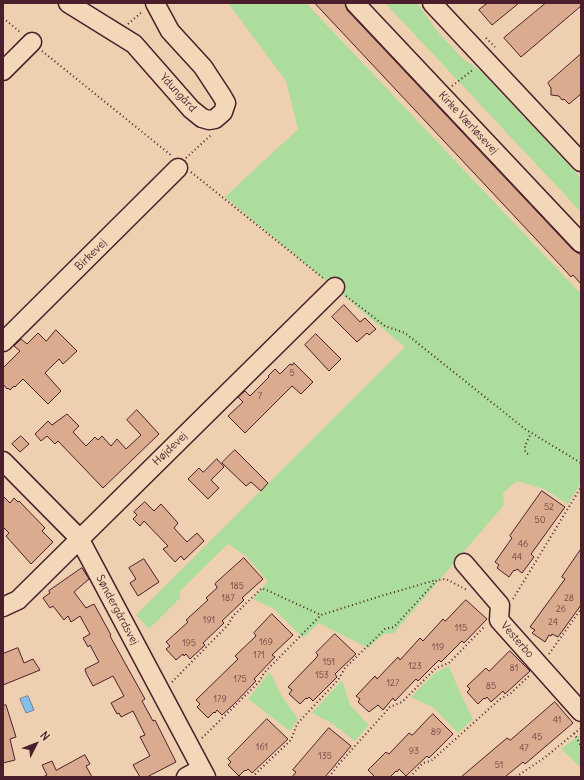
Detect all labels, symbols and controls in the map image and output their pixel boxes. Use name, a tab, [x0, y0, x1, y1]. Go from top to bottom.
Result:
street label: Ydungård	[157, 71, 199, 115]
street label: Kirke Værløsevej	[435, 89, 501, 157]
street label: Birkevej	[72, 236, 110, 274]
house number: 5	[289, 368, 295, 378]
house number: 7	[258, 391, 262, 401]
street label: Højdevej	[150, 429, 190, 469]
house number: 52	[544, 502, 554, 512]
house number: 50	[534, 515, 546, 525]
house number: 46	[518, 539, 528, 549]
house number: 44	[512, 552, 522, 562]
street label: Søndergårdsvej	[93, 573, 141, 647]
house number: 185	[230, 581, 244, 591]
house number: 187	[221, 593, 235, 603]
house number: 28	[564, 593, 574, 603]
house number: 26	[556, 604, 566, 614]
house number: 191	[203, 615, 215, 625]
house number: 24	[548, 617, 558, 627]
street label: Vesterbo	[498, 619, 536, 661]
house number: 115	[455, 623, 467, 633]
house number: 169	[259, 637, 273, 647]
house number: 195	[182, 638, 196, 648]
house number: 119	[432, 642, 444, 652]
house number: 171	[253, 650, 265, 660]
house number: 151	[323, 657, 335, 667]
house number: 123	[408, 661, 422, 671]
house number: 81	[510, 663, 518, 673]
house number: 153	[315, 670, 329, 680]
house number: 175	[233, 674, 247, 684]
house number: 127	[387, 678, 399, 688]
house number: 85	[486, 681, 496, 691]
house number: 179	[213, 694, 227, 704]
house number: 41	[553, 715, 561, 725]
north arrow	[16, 724, 56, 764]
house number: 89	[431, 727, 441, 737]
text: N	[37, 728, 53, 743]
house number: 45	[532, 732, 542, 742]
house number: 161	[256, 742, 268, 752]
house number: 47	[519, 743, 529, 753]
house number: 93	[409, 746, 419, 756]
house number: 135	[318, 751, 332, 761]
house number: 51	[495, 760, 503, 770]

